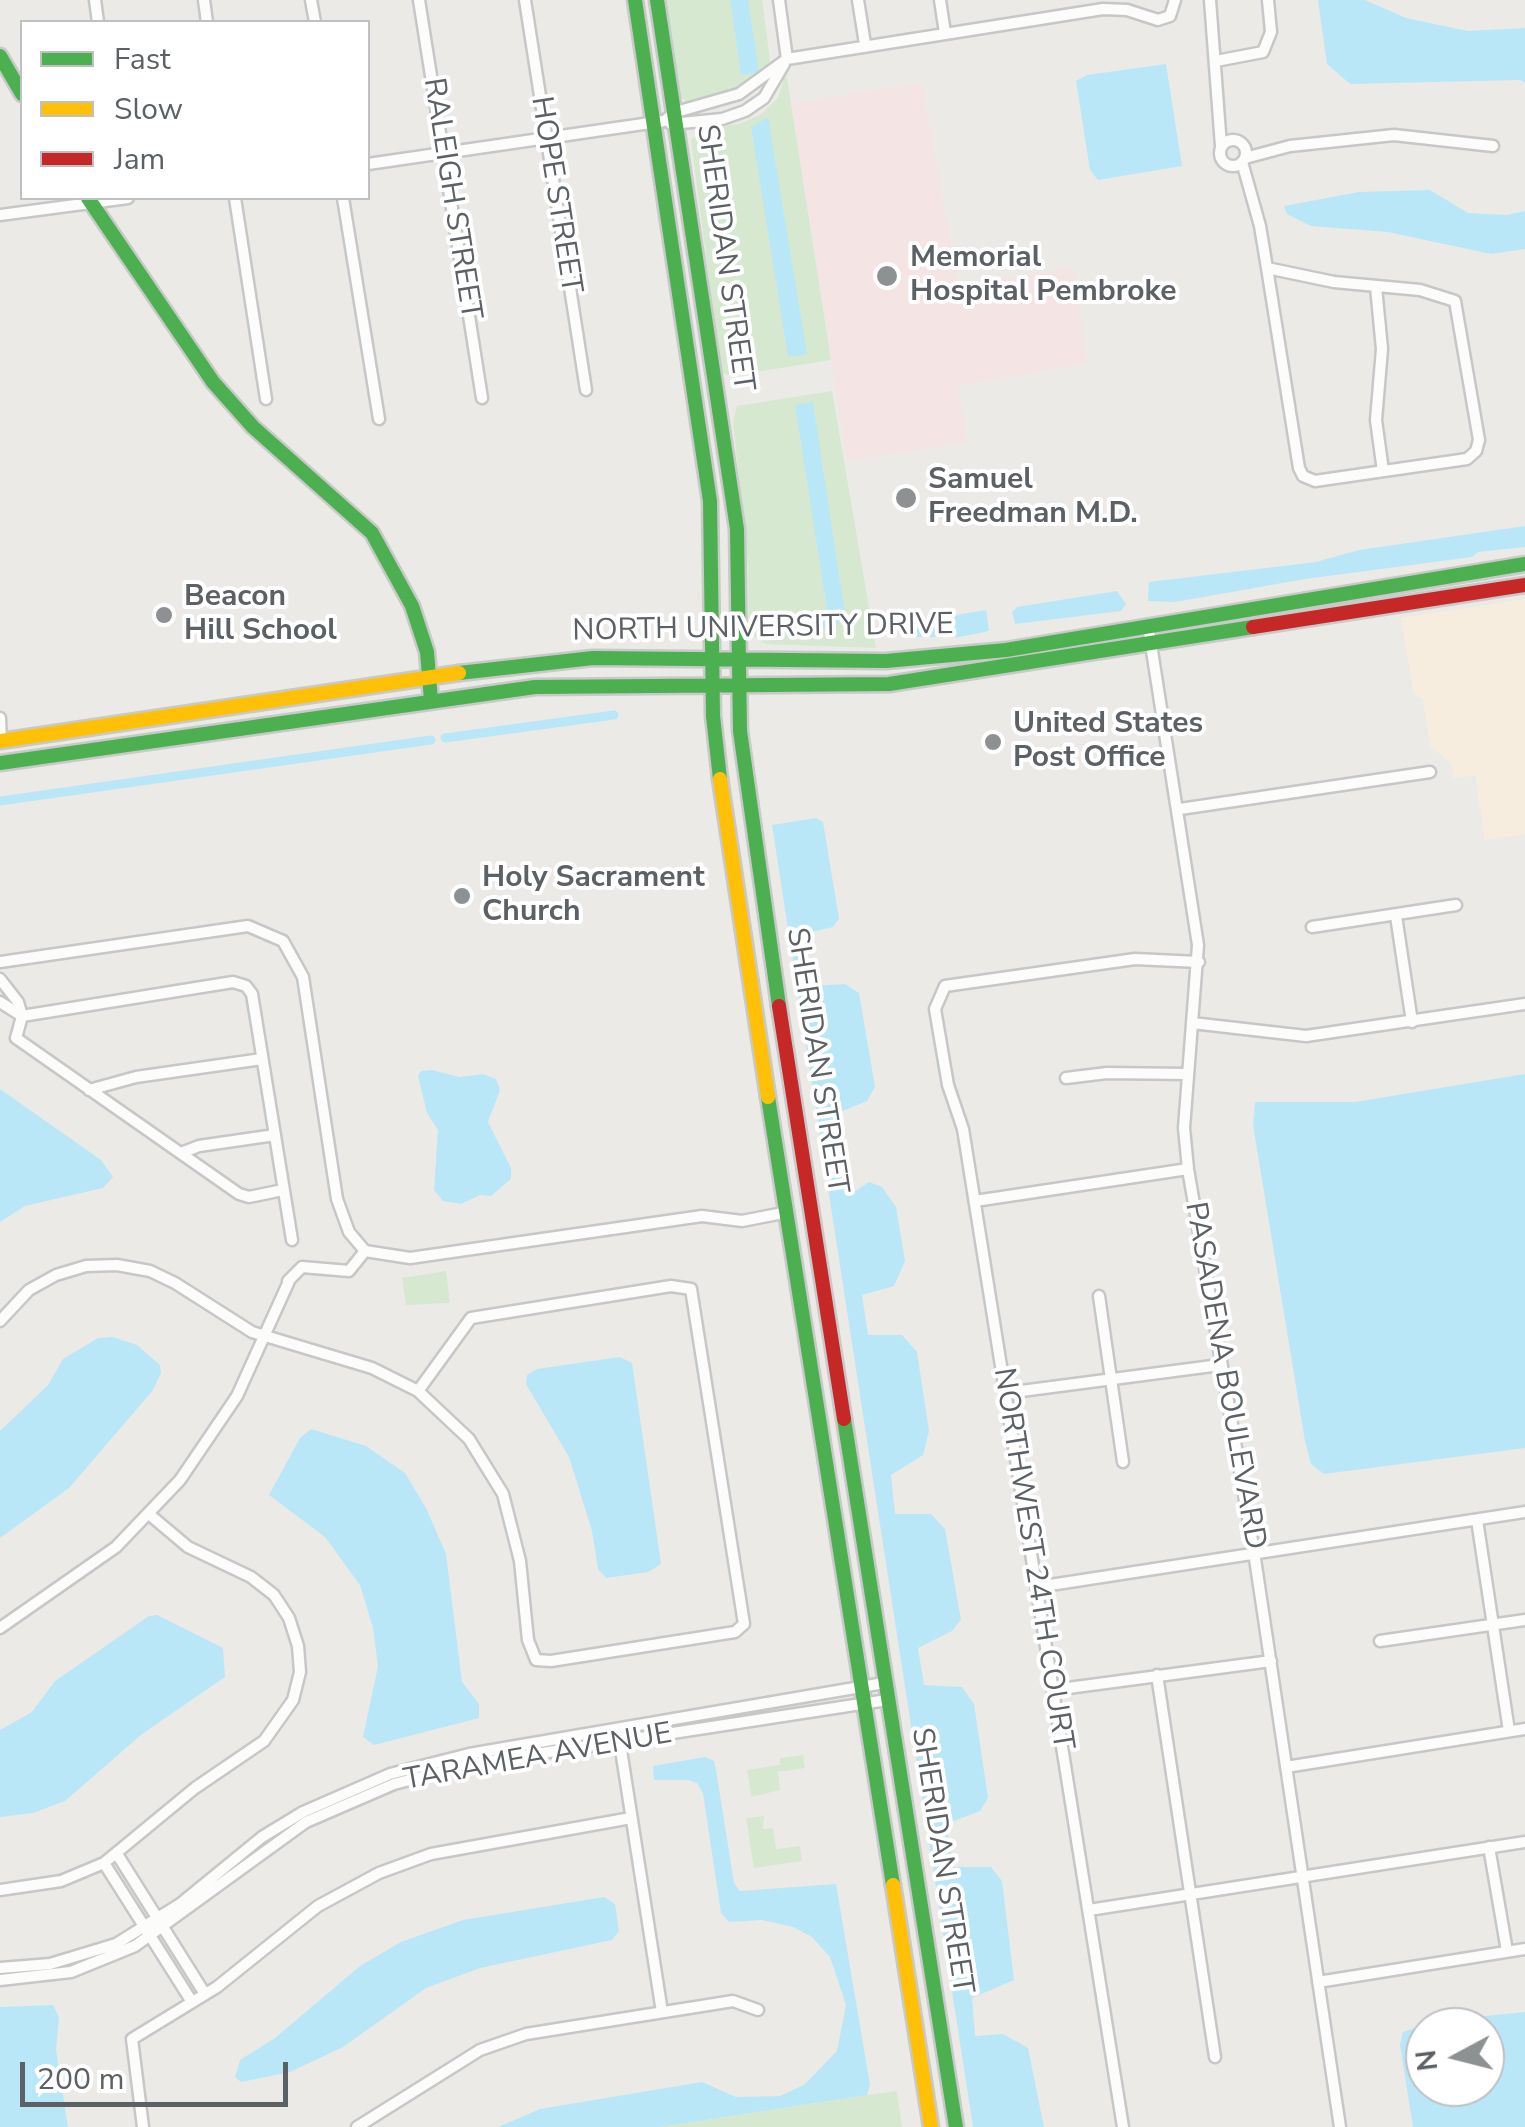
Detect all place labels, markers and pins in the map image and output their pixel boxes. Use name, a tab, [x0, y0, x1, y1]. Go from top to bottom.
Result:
place label: Memorial Hospital Pembroke	[910, 241, 1177, 312]
marker: Memorial Hospital Pembroke	[874, 263, 900, 289]
place label: Samuel Freedman M.D.	[928, 463, 1138, 534]
marker: Samuel Freedman M.D.	[893, 485, 919, 511]
place label: Beacon Hill School	[184, 580, 337, 650]
marker: Beacon Hill School	[153, 604, 175, 626]
place label: United States Post Office	[1013, 707, 1203, 778]
marker: United States Post Office	[982, 731, 1004, 753]
place label: Holy Sacrament Church	[482, 861, 705, 932]
marker: Holy Sacrament Church	[451, 885, 473, 907]

